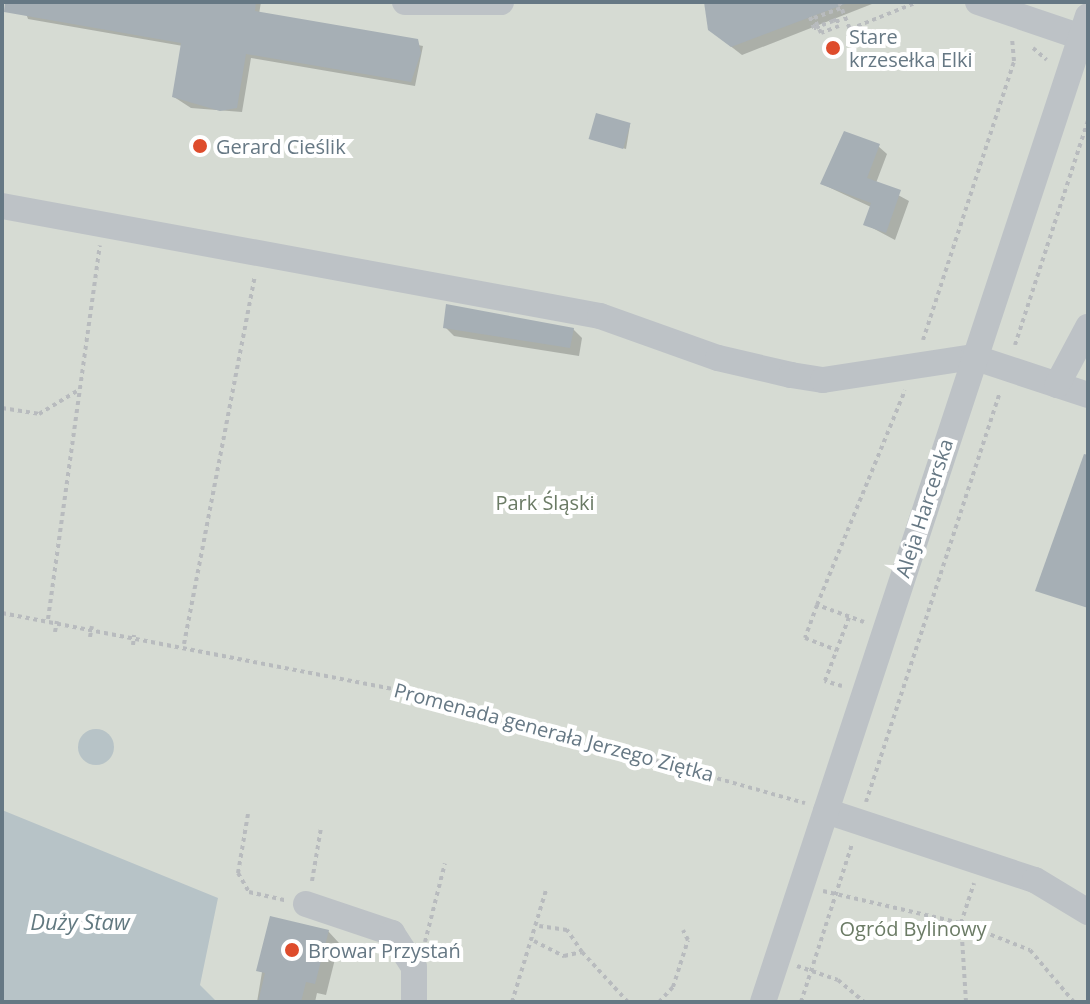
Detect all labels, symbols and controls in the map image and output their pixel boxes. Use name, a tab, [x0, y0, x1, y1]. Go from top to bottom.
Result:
place label: Stare krzesełka Elki	[849, 24, 973, 71]
marker: Stare krzesełka Elki	[824, 39, 842, 57]
place label: Gerard Cieślik	[216, 134, 346, 158]
marker: Gerard Cieślik	[191, 137, 209, 155]
street label: Aleja Harcerska	[890, 436, 958, 580]
park label: Park Śląski	[495, 490, 595, 514]
street label: Promenada generała Jerzego Ziętka	[391, 678, 717, 786]
water label: Duży Staw	[30, 909, 130, 935]
park label: Ogród Bylinowy	[840, 916, 986, 940]
place label: Browar Przystań	[308, 938, 461, 962]
marker: Browar Przystań	[283, 941, 301, 959]

